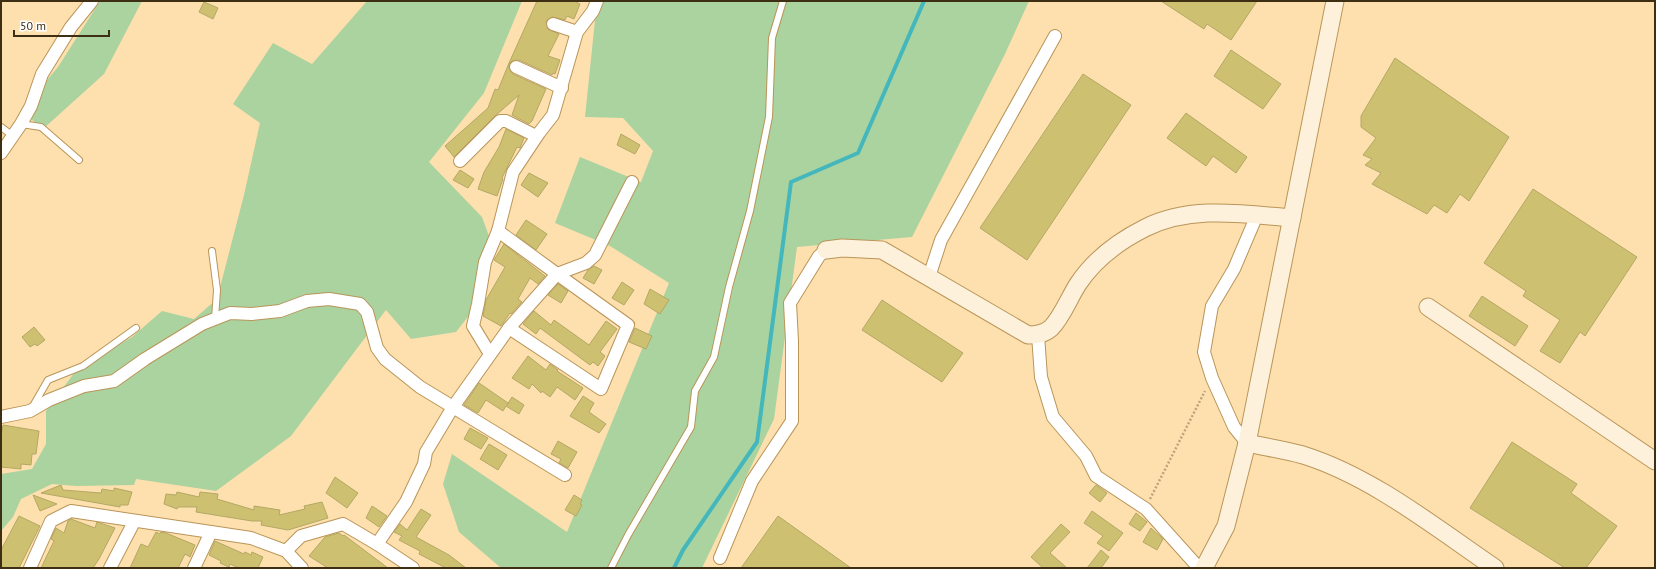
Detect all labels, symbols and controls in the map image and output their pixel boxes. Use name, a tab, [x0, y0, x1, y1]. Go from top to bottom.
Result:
scale bar	[14, 12, 109, 38]
text: 50 m	[20, 18, 46, 33]

